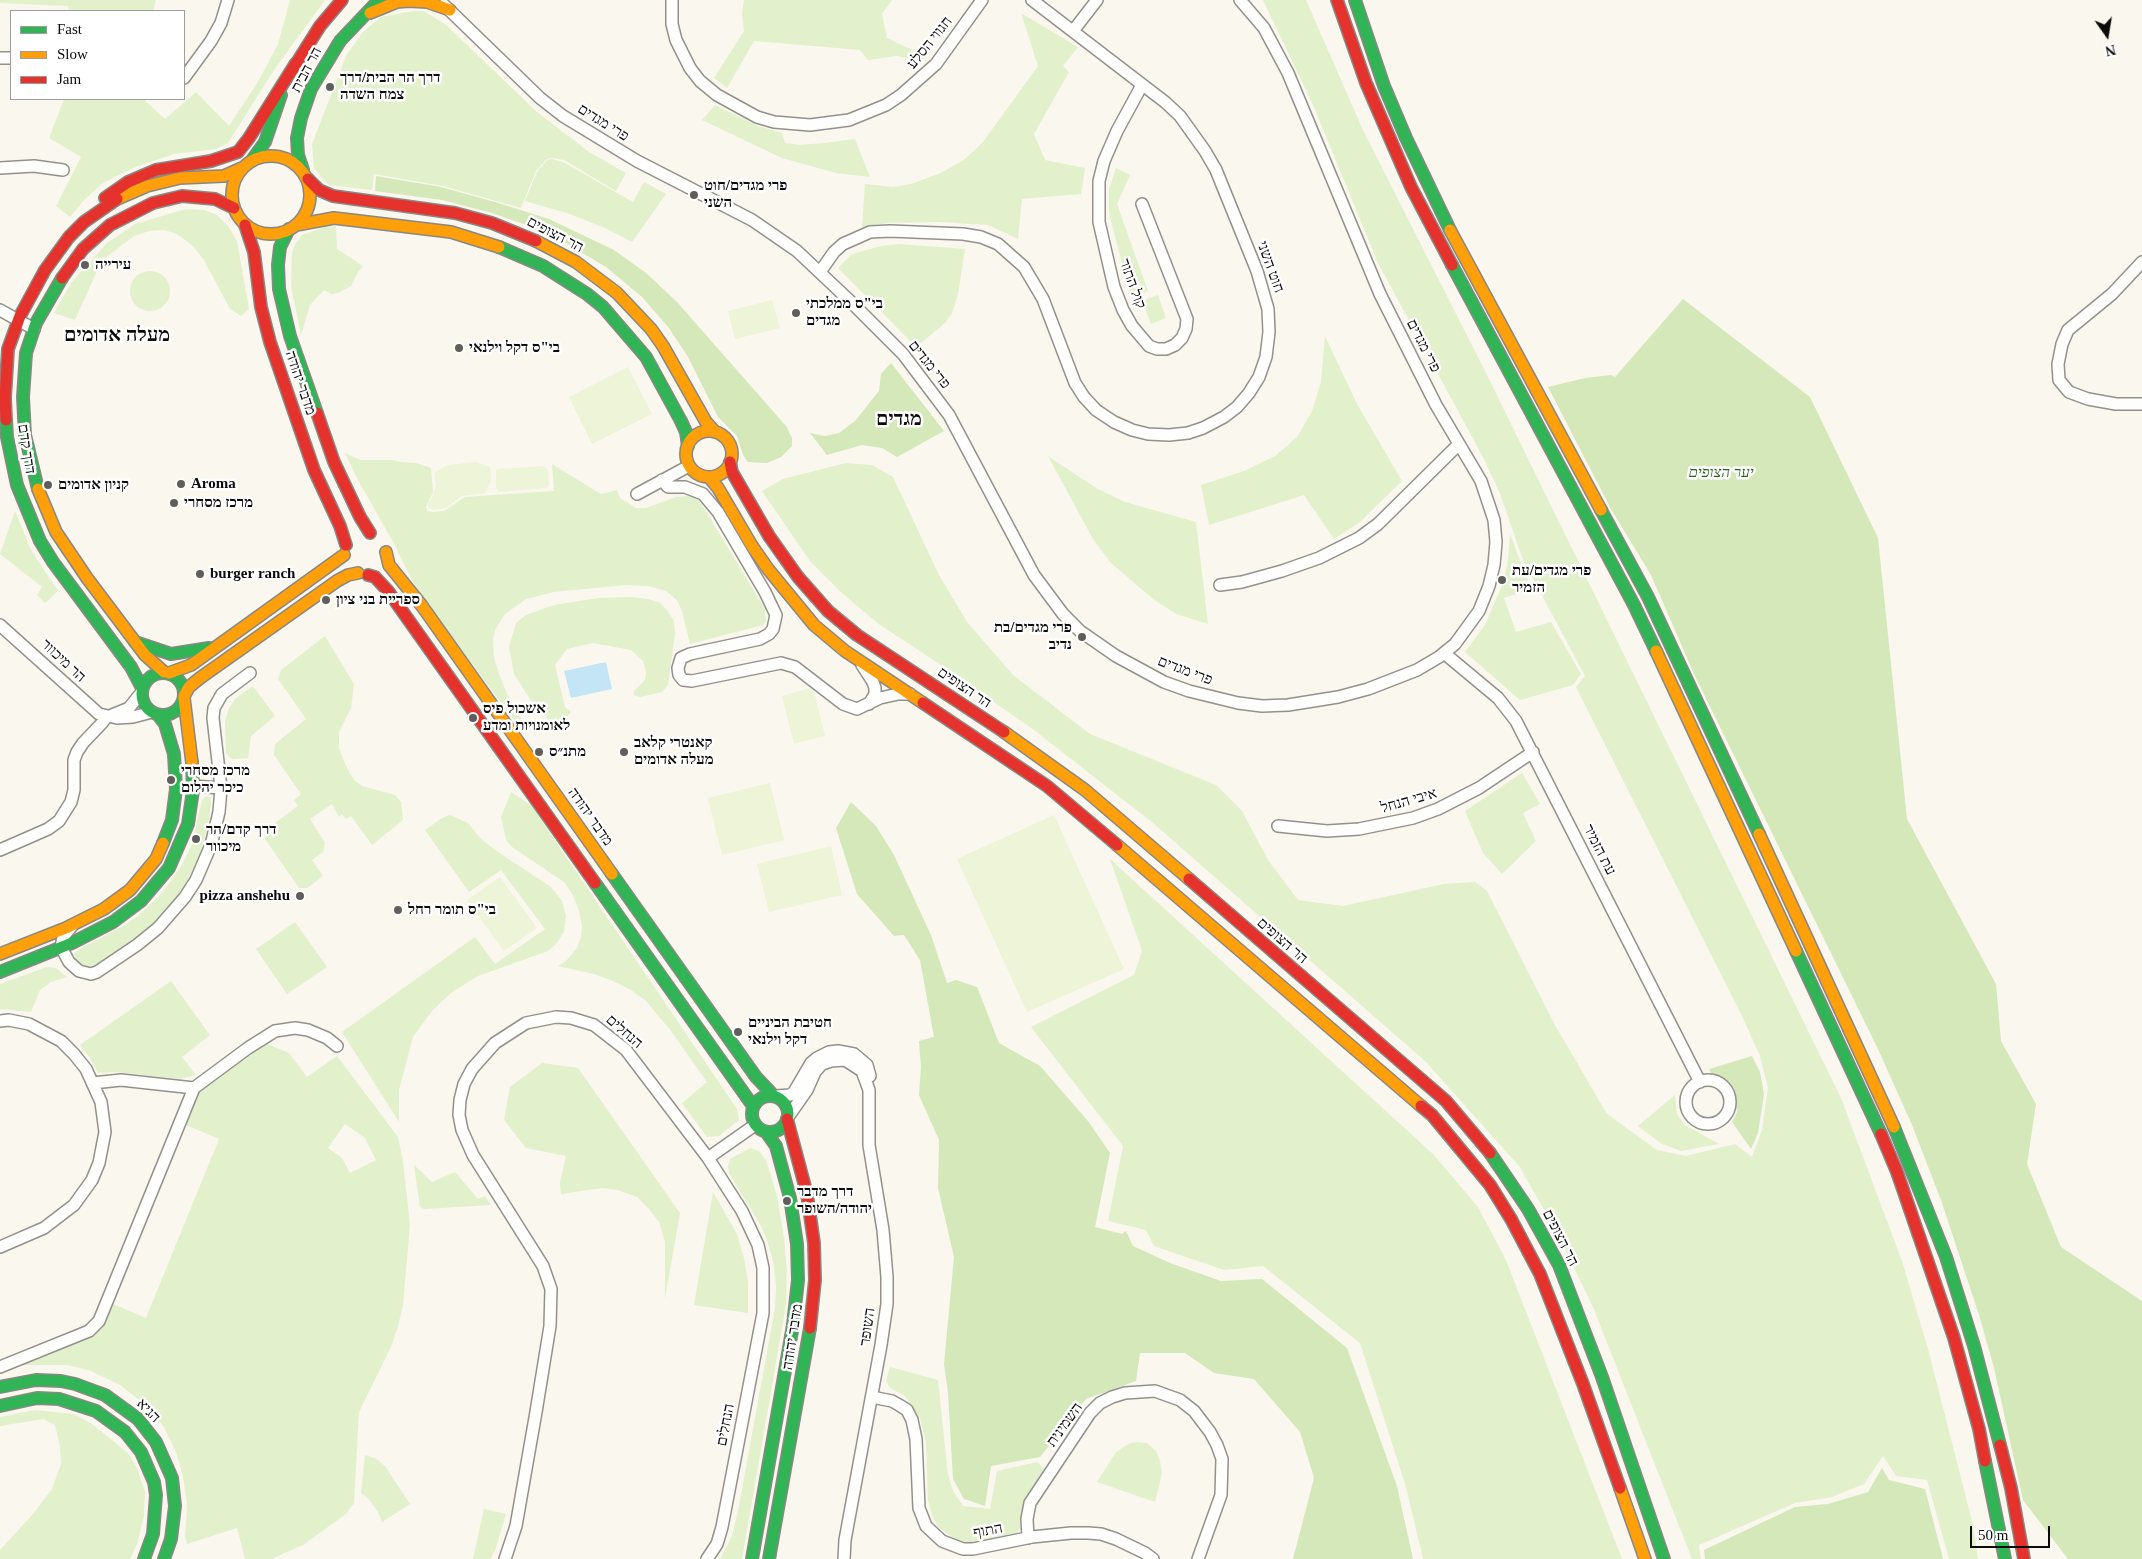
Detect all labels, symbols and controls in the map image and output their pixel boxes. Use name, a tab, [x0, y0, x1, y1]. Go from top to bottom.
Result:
legend	[10, 10, 185, 100]
north arrow	[2082, 10, 2132, 60]
street label: חגווי הסלע	[904, 13, 956, 73]
text: Fast	[57, 21, 82, 37]
text: N	[2104, 42, 2117, 59]
street label: הר הבית	[288, 44, 326, 96]
text: Slow	[57, 46, 88, 62]
place label: דרך הר הבית/דרך צמח השדה	[340, 69, 441, 104]
text: Jam	[57, 71, 81, 87]
marker: דרך הר הבית/דרך צמח השדה	[324, 81, 336, 93]
street label: פרי מגדים	[574, 100, 632, 146]
place label: פרי מגדים/חוט השני	[704, 177, 788, 212]
marker: פרי מגדים/חוט השני	[688, 189, 700, 201]
street label: הר הצופים	[524, 213, 586, 257]
street label: חוט השני	[1252, 239, 1288, 295]
place label: עירייה	[95, 256, 131, 274]
street label: קול התור	[1115, 257, 1149, 311]
marker: עירייה	[79, 259, 91, 271]
place label: בי"ס ממלכתי מגדים	[806, 295, 883, 330]
marker: בי"ס ממלכתי מגדים	[790, 307, 802, 319]
street label: פרי מגדים	[1402, 316, 1444, 376]
district label: מעלה אדומים	[64, 324, 170, 348]
street label: פרי מגדים	[904, 337, 954, 393]
place label: בי"ס דקל וילנאי	[469, 339, 560, 357]
marker: בי"ס דקל וילנאי	[453, 342, 465, 354]
street label: מדבר יהודה	[281, 349, 319, 417]
district label: מגדים	[876, 408, 922, 432]
street label: דרך קדם	[13, 423, 39, 475]
park label: יער הצופים	[1688, 464, 1754, 482]
place label: Aroma	[191, 475, 236, 493]
place label: קניון אדומים	[58, 476, 129, 494]
marker: Aroma	[175, 478, 187, 490]
marker: קניון אדומים	[42, 479, 54, 491]
place label: מרכז מסחרי	[184, 494, 253, 512]
marker: מרכז מסחרי	[168, 497, 180, 509]
place label: פרי מגדים/עת הזמיר	[1512, 562, 1591, 597]
place label: burger ranch	[210, 565, 295, 583]
marker: burger ranch	[194, 568, 206, 580]
marker: פרי מגדים/עת הזמיר	[1496, 574, 1508, 586]
place label: ספריית בני ציון	[336, 591, 420, 609]
marker: ספריית בני ציון	[320, 594, 332, 606]
place label: פרי מגדים/בת נדיב	[994, 619, 1072, 654]
marker: פרי מגדים/בת נדיב	[1076, 631, 1088, 643]
street label: הר מיכוור	[37, 636, 89, 686]
street label: פרי מגדים	[1155, 652, 1215, 690]
street label: הר הצופים	[934, 663, 994, 713]
place label: אשכול פיס לאומנויות ומדע	[483, 700, 570, 735]
marker: אשכול פיס לאומנויות ומדע	[467, 712, 479, 724]
place label: קאנטרי קלאב מעלה אדומים	[634, 734, 714, 769]
place label: מתנ״ס	[549, 743, 586, 761]
marker: מתנ״ס	[533, 746, 545, 758]
marker: קאנטרי קלאב מעלה אדומים	[618, 746, 630, 758]
place label: מרכז מסחרי כיכר יהלום	[181, 762, 250, 797]
marker: מרכז מסחרי כיכר יהלום	[165, 774, 177, 786]
street label: איבי הנחל	[1379, 784, 1439, 818]
street label: מדבר יהודה	[564, 785, 616, 849]
place label: דרך קדם/הר מיכוור	[206, 821, 276, 856]
street label: עת הזמיר	[1579, 822, 1619, 878]
marker: דרך קדם/הר מיכוור	[190, 833, 202, 845]
place label: pizza anshehu	[200, 887, 290, 905]
marker: pizza anshehu	[294, 890, 306, 902]
place label: בי"ס תומר רחל	[408, 901, 496, 919]
marker: בי"ס תומר רחל	[392, 904, 404, 916]
street label: הר הצופים	[1253, 914, 1311, 968]
street label: הנחלים	[602, 1011, 646, 1053]
place label: חטיבת הביניים דקל וילנאי	[748, 1014, 832, 1049]
marker: חטיבת הביניים דקל וילנאי	[732, 1026, 744, 1038]
place label: דרך מדבר יהודה/השופר	[797, 1183, 872, 1218]
marker: דרך מדבר יהודה/השופר	[781, 1195, 793, 1207]
street label: הר הצופים	[1538, 1207, 1582, 1269]
street label: מדבר יהודה	[779, 1303, 807, 1371]
street label: השופר	[856, 1307, 880, 1347]
street label: הגיא	[132, 1395, 164, 1427]
street label: השמינית	[1043, 1399, 1087, 1451]
street label: הנחלים	[713, 1402, 739, 1448]
scale bar	[1972, 1516, 2052, 1548]
street label: התוף	[972, 1520, 1004, 1542]
text: 50 m	[1978, 1527, 2008, 1543]

